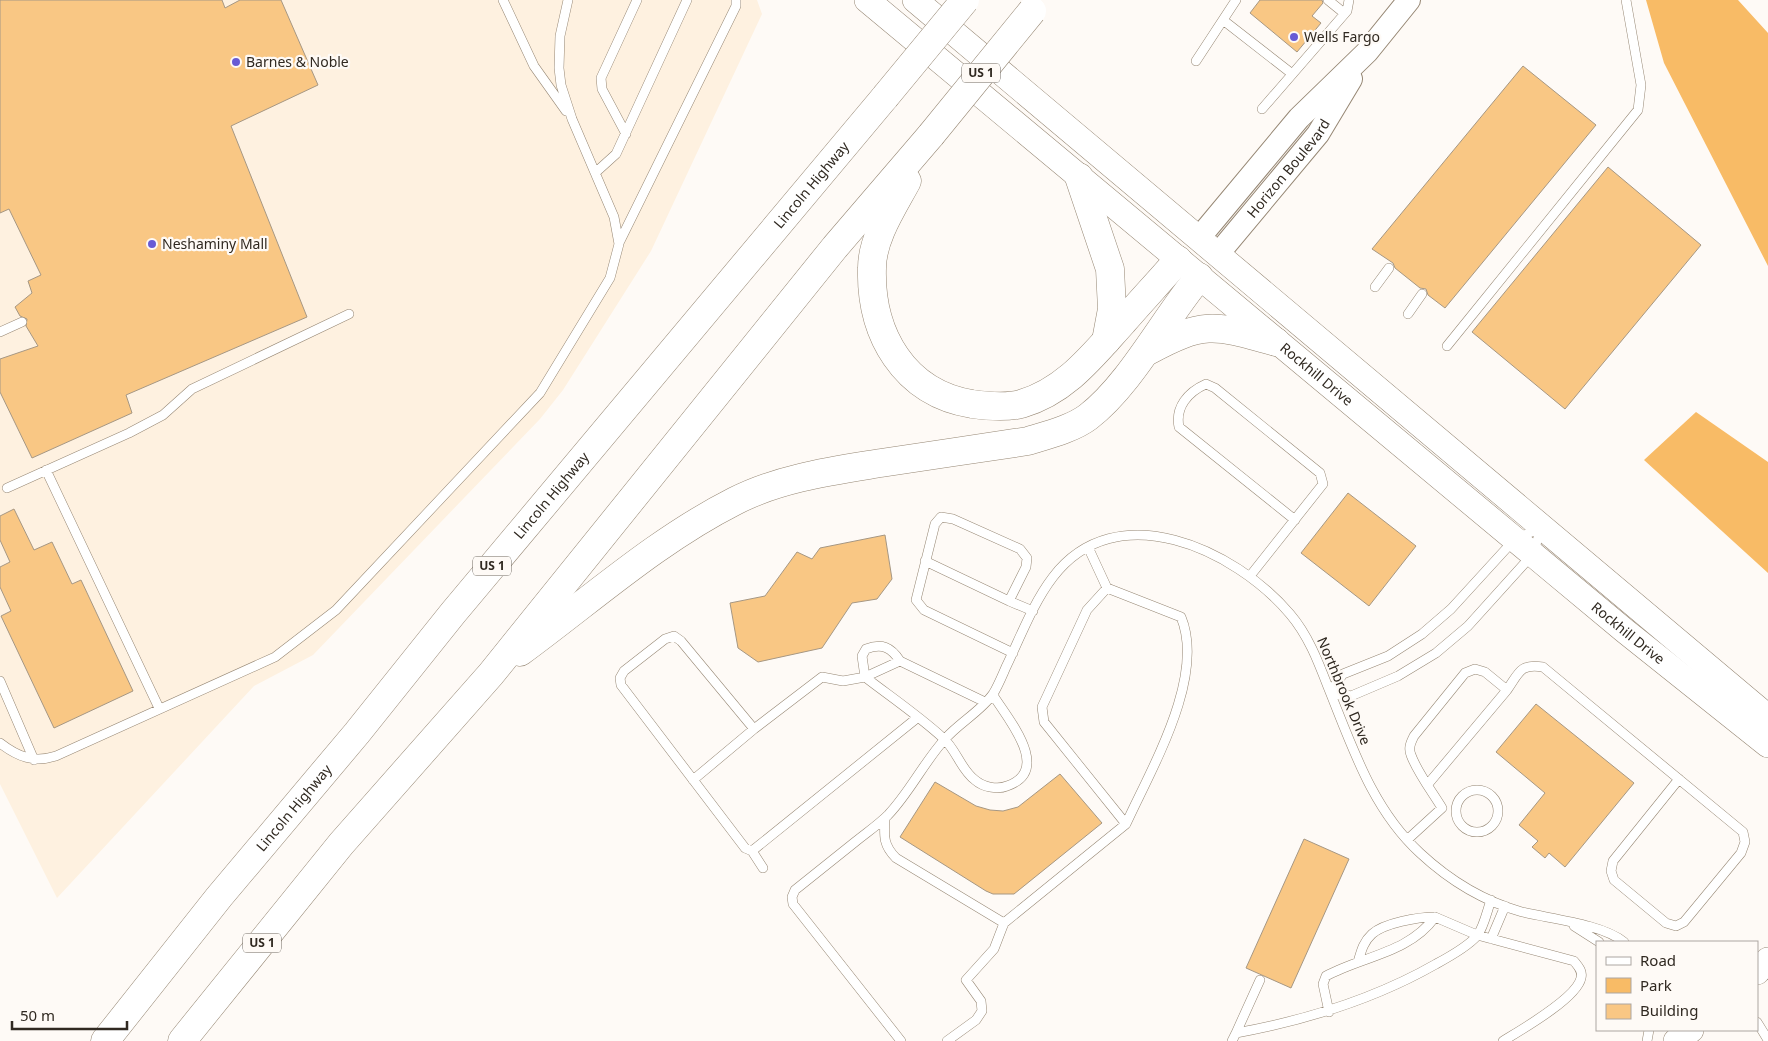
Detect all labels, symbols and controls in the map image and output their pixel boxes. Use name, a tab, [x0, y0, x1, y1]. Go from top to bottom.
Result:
place label: Wells Fargo	[1304, 27, 1380, 46]
marker: Wells Fargo	[1288, 31, 1300, 43]
place label: Barnes & Noble	[246, 52, 349, 71]
marker: Barnes & Noble	[230, 56, 242, 68]
road number: US 1	[962, 64, 1000, 82]
street label: Horizon Boulevard	[1242, 115, 1334, 221]
street label: Lincoln Highway	[769, 136, 854, 232]
place label: Neshaminy Mall	[162, 234, 268, 253]
marker: Neshaminy Mall	[146, 238, 158, 250]
street label: Rockhill Drive	[1277, 338, 1357, 410]
street label: Lincoln Highway	[509, 447, 594, 543]
road number: US 1	[473, 556, 511, 576]
street label: Rockhill Drive	[1588, 597, 1669, 668]
street label: Northbrook Drive	[1313, 634, 1376, 748]
street label: Lincoln Highway	[251, 760, 336, 855]
road number: US 1	[243, 934, 281, 952]
legend	[1596, 941, 1758, 1031]
text: Road	[1640, 950, 1676, 970]
text: Park	[1640, 975, 1672, 995]
scale bar	[12, 998, 128, 1030]
text: Building	[1640, 1000, 1698, 1020]
text: 50 m	[20, 1005, 55, 1025]

